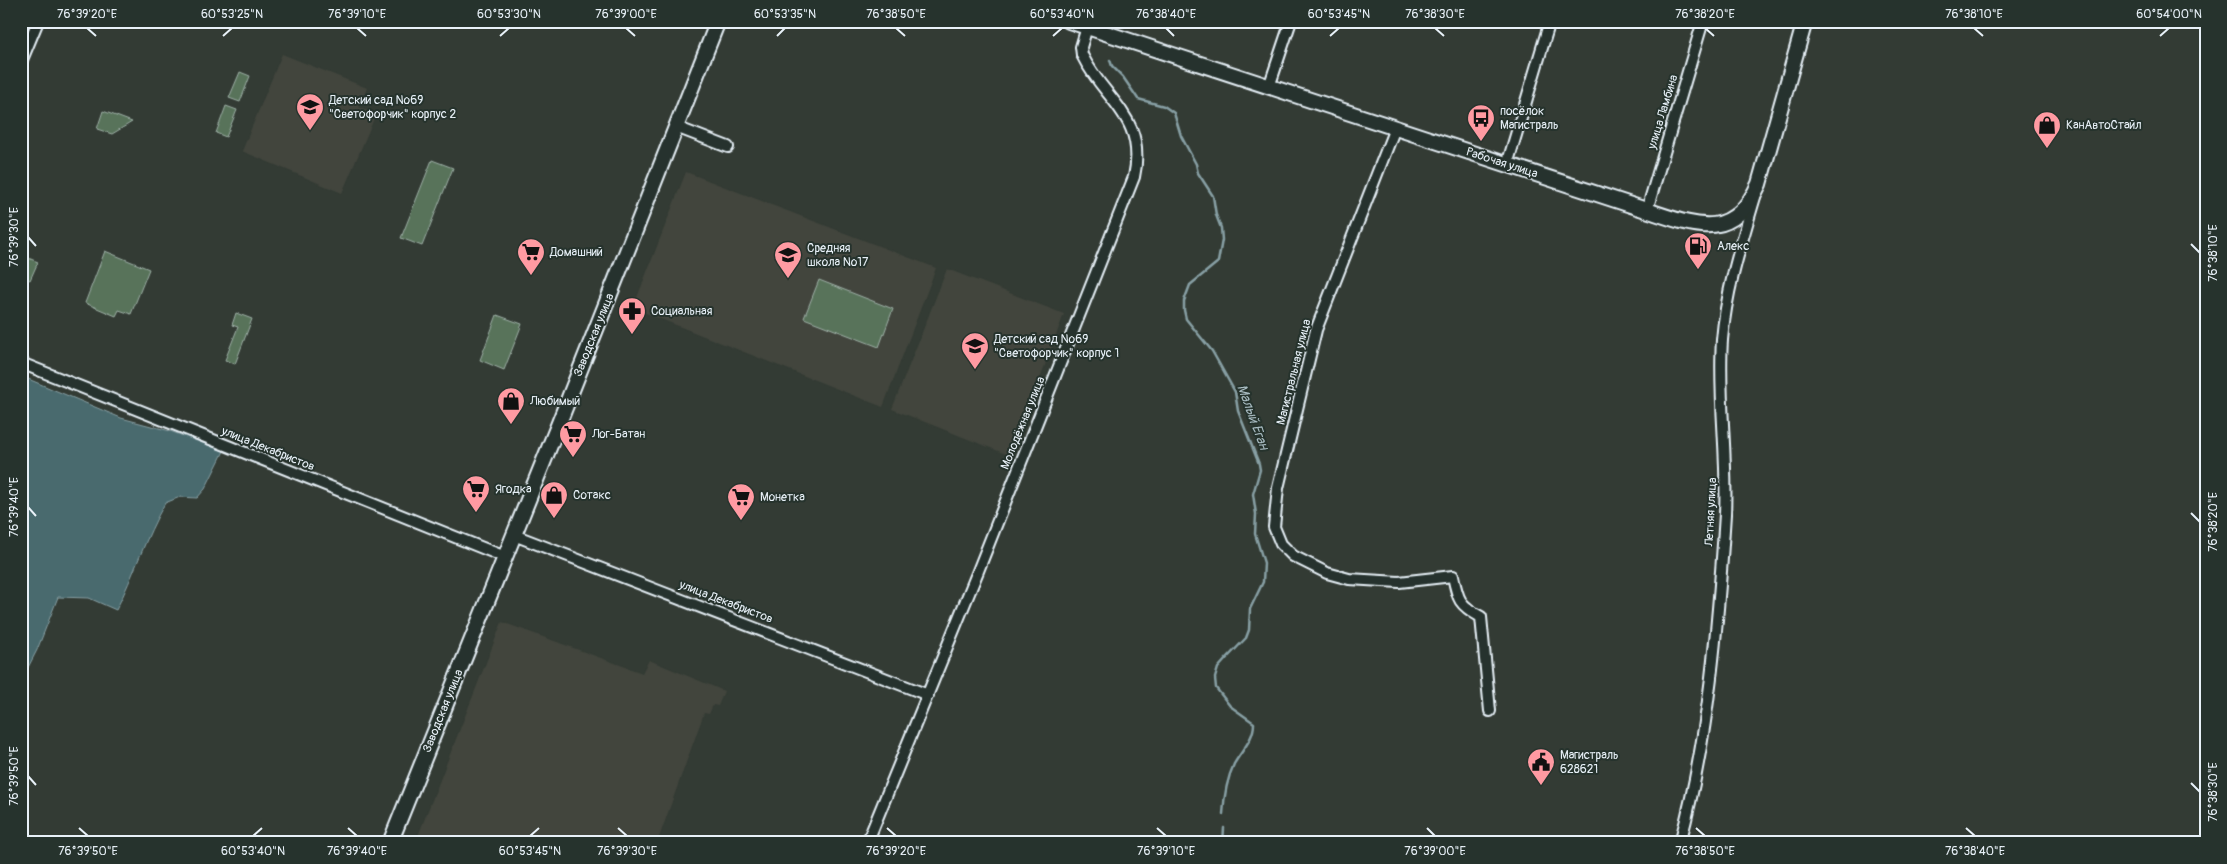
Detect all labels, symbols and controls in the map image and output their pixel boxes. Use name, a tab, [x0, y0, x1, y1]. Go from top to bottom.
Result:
text: 76°39'20"E	[57, 7, 117, 22]
text: 60°53'25"N	[201, 7, 263, 22]
text: 76°39'10"E	[328, 7, 386, 22]
text: 60°53'30"N	[477, 7, 541, 22]
text: 76°39'00"E	[595, 7, 657, 22]
text: 60°53'35"N	[754, 7, 816, 22]
text: 76°38'50"E	[866, 7, 926, 22]
text: 60°53'40"N	[1030, 7, 1094, 22]
text: 76°38'40"E	[1136, 7, 1196, 22]
text: 60°53'45"N	[1308, 7, 1370, 22]
text: 76°38'30"E	[1405, 7, 1465, 22]
text: 76°38'20"E	[1675, 7, 1735, 22]
text: 76°38'10"E	[1945, 7, 2003, 22]
text: 60°54'00"N	[2136, 7, 2202, 22]
street label: улица Ламбина	[1644, 73, 1682, 152]
school or university icon: Детский сад №69 "Светофорчик" корпус 2	[295, 92, 325, 131]
place label: Детский сад №69 "Светофорчик" корпус 2	[328, 93, 456, 122]
bus stop icon: посёлок Магистраль	[1466, 103, 1496, 142]
place label: посёлок Магистраль	[1500, 104, 1559, 133]
shop icon: КанАвтоСтайл	[2032, 110, 2062, 149]
place label: КанАвтоСтайл	[2066, 118, 2142, 133]
street label: Рабочая улица	[1464, 144, 1540, 182]
text: 76°39'30"E	[7, 207, 22, 267]
text: 76°38'10"E	[2206, 224, 2221, 282]
fuel station icon: Алекс	[1683, 231, 1713, 270]
supermarket icon: Домашний	[516, 237, 546, 276]
place label: Алекс	[1717, 239, 1749, 254]
school or university icon: Средняя школа №17	[773, 240, 803, 279]
place label: Средняя школа №17	[807, 241, 869, 270]
place label: Домашний	[549, 245, 603, 260]
street label: Заводская улица	[571, 291, 618, 379]
pharmacy icon: Социальная	[617, 296, 647, 335]
place label: Социальная	[651, 304, 713, 319]
street label: Магистральная улица	[1274, 317, 1314, 426]
school or university icon: Детский сад №69 "Светофорчик" корпус 1	[960, 331, 990, 370]
place label: Детский сад №69 "Светофорчик" корпус 1	[993, 332, 1119, 361]
street label: Молодёжная улица	[998, 374, 1049, 472]
water label: Малый Еган	[1233, 382, 1273, 454]
shop icon: Любимый	[496, 386, 526, 425]
place label: Любимый	[529, 394, 580, 409]
supermarket icon: Лог-Батан	[558, 419, 588, 458]
street label: улица Декабристов	[218, 423, 317, 475]
place label: Лог-Батан	[591, 427, 645, 442]
supermarket icon: Ягодка	[461, 474, 491, 513]
text: 76°39'40"E	[7, 477, 22, 537]
street label: Летняя улица	[1702, 477, 1720, 548]
shop icon: Сотакс	[539, 480, 569, 519]
place label: Ягодка	[495, 482, 532, 497]
supermarket icon: Монетка	[726, 482, 756, 521]
place label: Сотакс	[573, 488, 611, 503]
place label: Монетка	[760, 490, 805, 505]
text: 76°38'20"E	[2206, 492, 2221, 552]
street label: улица Декабристов	[676, 577, 775, 627]
street label: Заводская улица	[420, 667, 467, 755]
text: 76°39'50"E	[7, 746, 22, 806]
public building icon: Магистраль 628621	[1526, 747, 1556, 786]
place label: Магистраль 628621	[1560, 748, 1619, 777]
text: 76°38'30"E	[2206, 762, 2221, 822]
text: 76°39'50"E	[58, 844, 118, 859]
text: 60°53'40"N	[221, 844, 285, 859]
text: 76°39'40"E	[327, 844, 387, 859]
text: 60°53'45"N	[499, 844, 561, 859]
text: 76°39'30"E	[597, 844, 657, 859]
text: 76°39'20"E	[866, 844, 926, 859]
text: 76°39'10"E	[1137, 844, 1195, 859]
text: 76°39'00"E	[1404, 844, 1466, 859]
text: 76°38'50"E	[1675, 844, 1735, 859]
text: 76°38'40"E	[1945, 844, 2005, 859]

